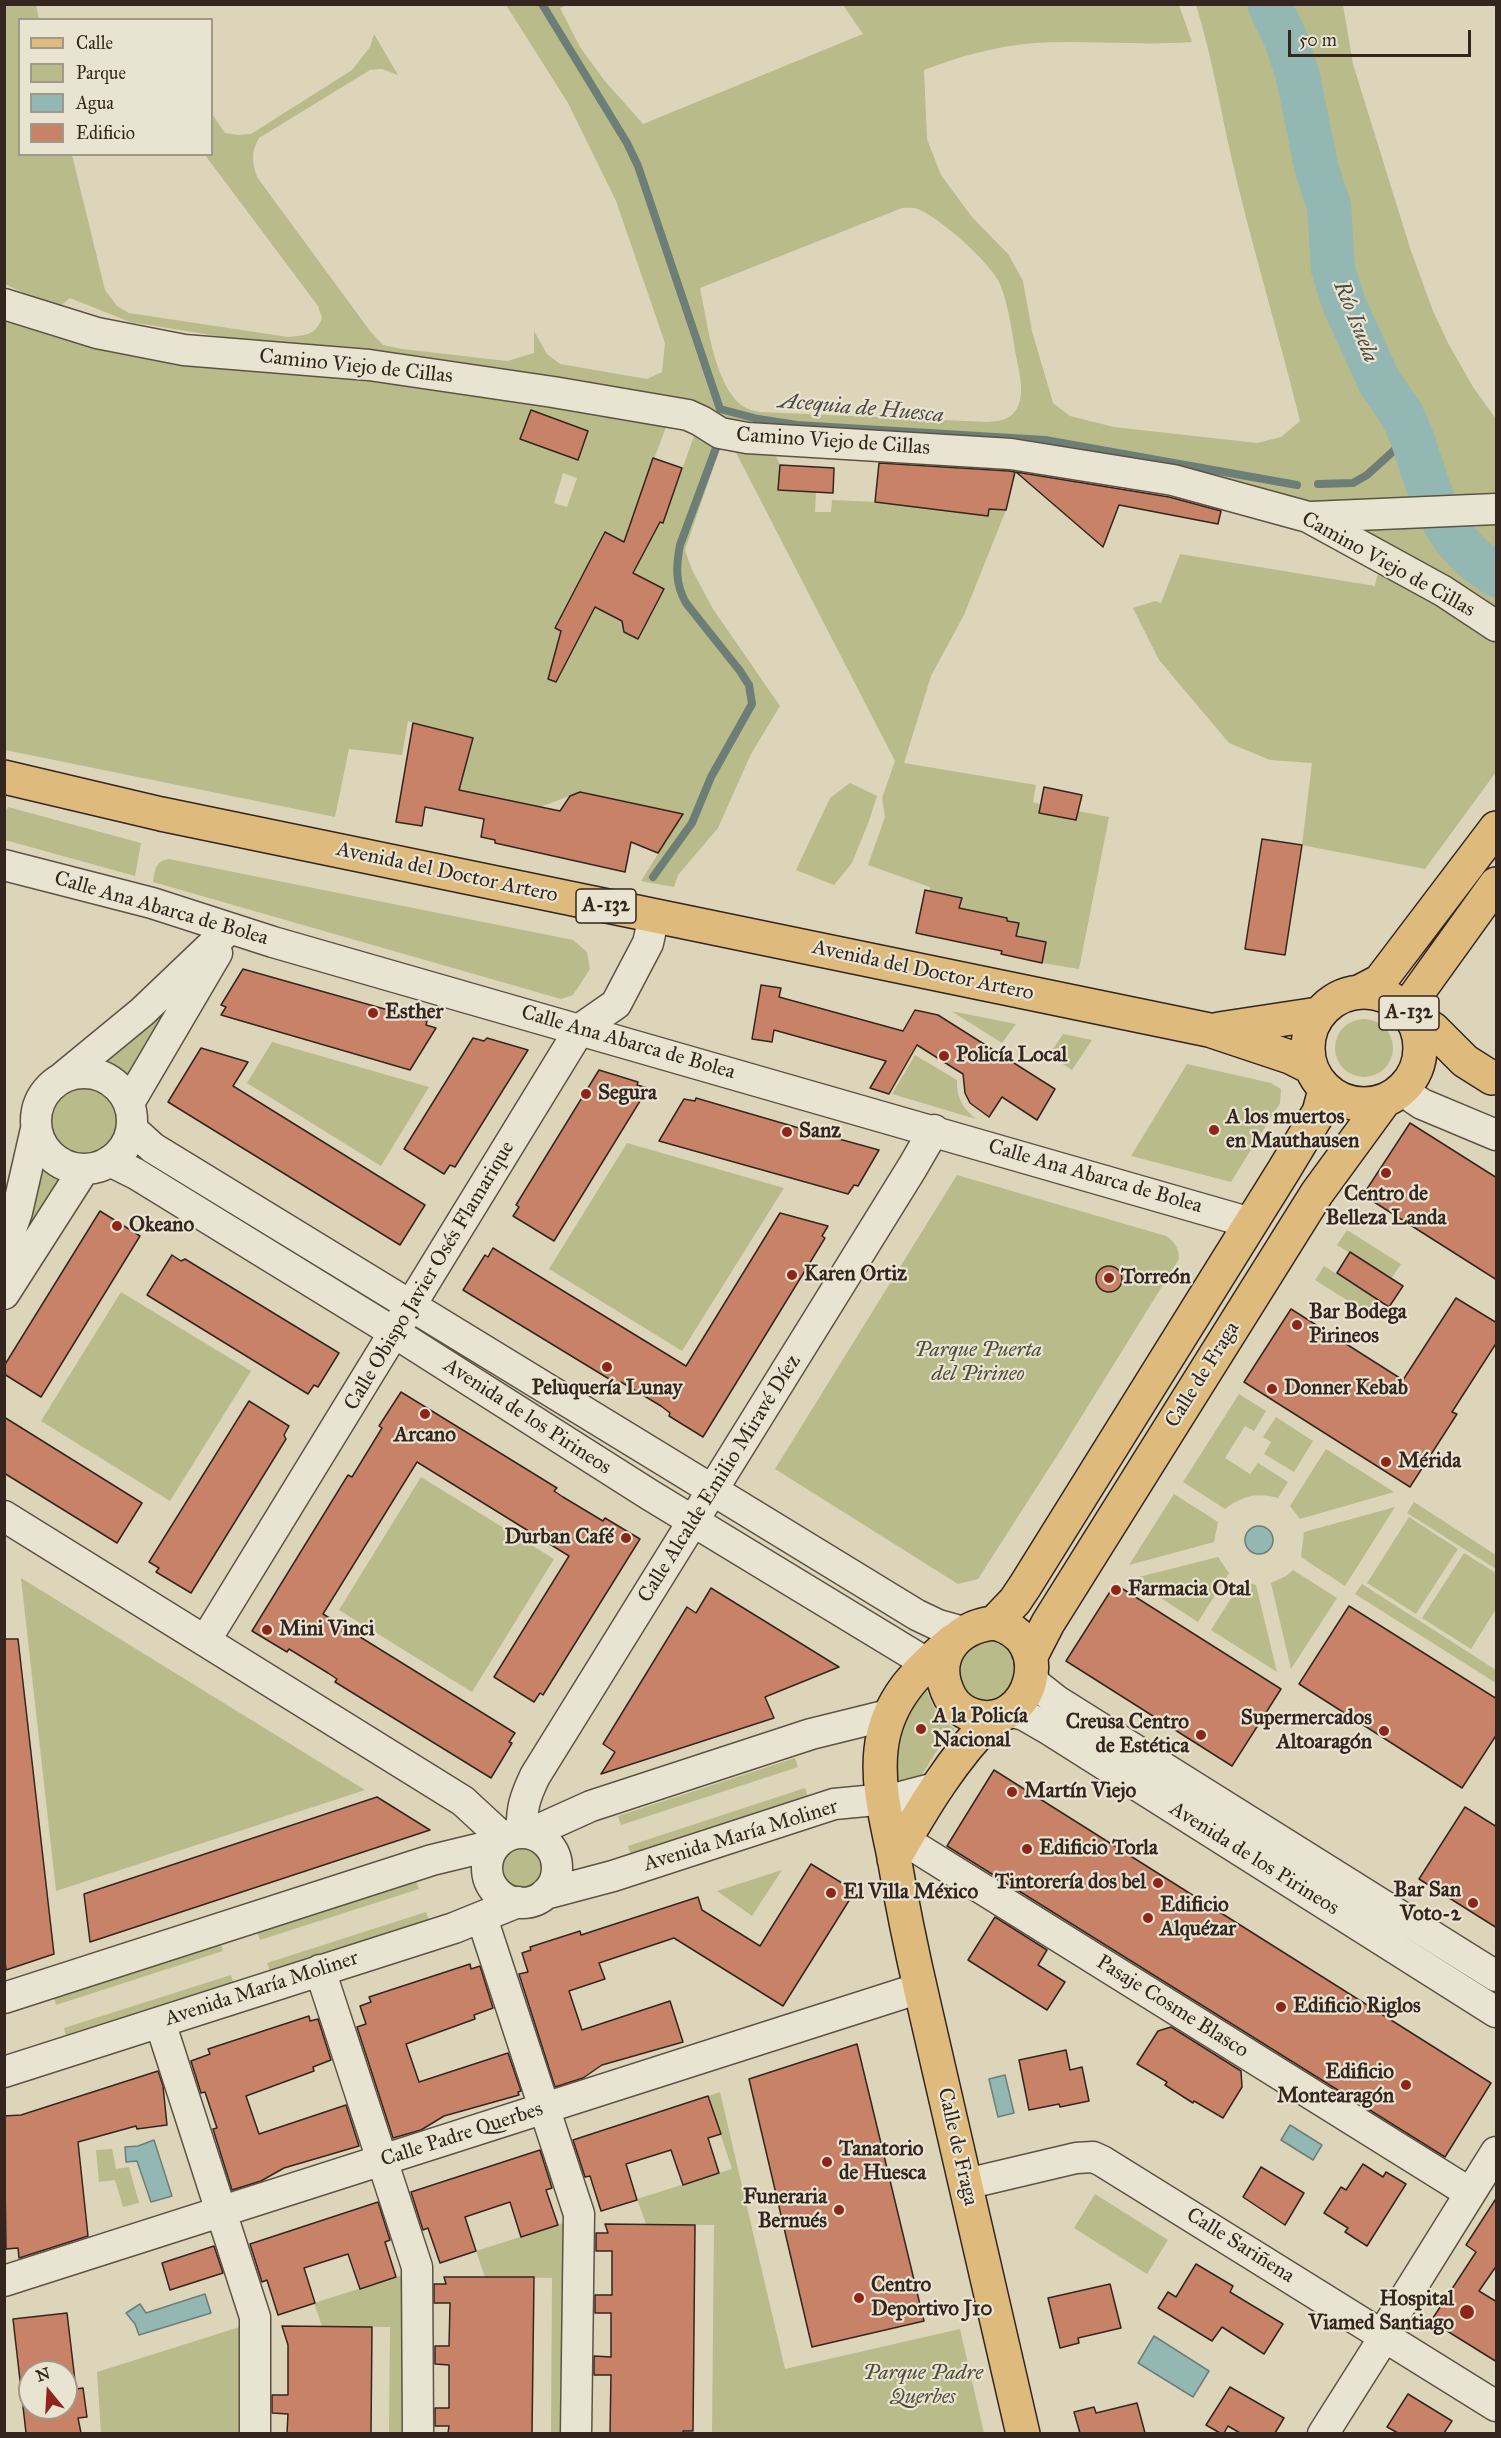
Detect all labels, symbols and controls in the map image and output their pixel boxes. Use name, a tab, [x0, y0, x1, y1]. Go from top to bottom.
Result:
legend	[18, 18, 213, 156]
scale bar	[1291, 18, 1474, 56]
text: 50 m	[1299, 29, 1337, 51]
text: Calle	[76, 32, 113, 54]
text: Parque	[76, 62, 126, 84]
text: Agua	[76, 92, 114, 114]
text: Edificio	[76, 122, 135, 144]
water label: Río Isuela	[1327, 277, 1383, 367]
street label: Camino Viejo de Cillas	[258, 344, 454, 390]
water label: Acequia de Huesca	[777, 389, 945, 429]
street label: Camino Viejo de Cillas	[735, 423, 931, 461]
street label: Camino Viejo de Cillas	[1297, 507, 1479, 623]
street label: Avenida del Doctor Artero	[334, 837, 560, 909]
street label: Calle Ana Abarca de Bolea	[51, 866, 271, 952]
road number: A-132	[576, 889, 636, 923]
street label: Avenida del Doctor Artero	[810, 935, 1036, 1007]
road number: A-132	[1379, 996, 1439, 1030]
place label: Esther	[385, 1000, 443, 1026]
street label: Calle Ana Abarca de Bolea	[518, 1000, 738, 1086]
marker: Esther	[366, 1006, 380, 1020]
place label: Policía Local	[956, 1043, 1067, 1069]
marker: Policía Local	[937, 1049, 951, 1063]
place label: Segura	[598, 1081, 657, 1107]
marker: Segura	[579, 1087, 593, 1101]
place label: A los muertos en Mauthausen	[1226, 1105, 1359, 1155]
place label: Sanz	[799, 1119, 841, 1145]
marker: A los muertos en Mauthausen	[1207, 1123, 1221, 1137]
marker: Sanz	[780, 1125, 794, 1139]
street label: Calle Ana Abarca de Bolea	[985, 1134, 1205, 1220]
street label: Calle Obispo Javier Osés Flamarique	[339, 1137, 521, 1415]
marker: Centro de Belleza Landa	[1379, 1166, 1393, 1180]
place label: Centro de Belleza Landa	[1326, 1182, 1446, 1232]
place label: Okeano	[129, 1213, 194, 1239]
marker: Okeano	[110, 1219, 124, 1233]
place label: Karen Ortiz	[804, 1262, 907, 1288]
place label: Torreón	[1121, 1265, 1191, 1291]
marker: Karen Ortiz	[785, 1268, 799, 1282]
marker: Torreón	[1102, 1271, 1116, 1285]
place label: Bar Bodega Pirineos	[1309, 1300, 1407, 1350]
street label: Calle de Fraga	[1160, 1317, 1246, 1433]
marker: Bar Bodega Pirineos	[1290, 1318, 1304, 1332]
park label: Parque Puerta del Pirineo	[914, 1338, 1042, 1388]
street label: Calle Alcalde Emilio Miravé Díez	[633, 1350, 807, 1608]
street label: Avenida de los Pirineos	[438, 1353, 616, 1481]
marker: Peluquería Lunay	[600, 1360, 614, 1374]
place label: Peluquería Lunay	[532, 1376, 682, 1402]
place label: Donner Kebab	[1284, 1376, 1408, 1402]
marker: Donner Kebab	[1265, 1382, 1279, 1396]
marker: Arcano	[418, 1407, 432, 1421]
place label: Arcano	[394, 1423, 456, 1449]
place label: Mérida	[1398, 1449, 1461, 1475]
marker: Mérida	[1379, 1455, 1393, 1469]
place label: Durban Café	[505, 1525, 614, 1551]
marker: Durban Café	[619, 1531, 633, 1545]
place label: Farmacia Otal	[1128, 1577, 1251, 1603]
marker: Farmacia Otal	[1109, 1583, 1123, 1597]
place label: Mini Vinci	[279, 1617, 374, 1643]
marker: Mini Vinci	[260, 1623, 274, 1637]
place label: A la Policía Nacional	[933, 1704, 1028, 1754]
place label: Supermercados Altoaragón	[1241, 1706, 1372, 1756]
place label: Creusa Centro de Estética	[1066, 1710, 1189, 1760]
marker: A la Policía Nacional	[914, 1722, 928, 1736]
marker: Supermercados Altoaragón	[1377, 1724, 1391, 1738]
marker: Creusa Centro de Estética	[1194, 1728, 1208, 1742]
place label: Martín Viejo	[1024, 1779, 1136, 1805]
marker: Martín Viejo	[1005, 1785, 1019, 1799]
street label: Avenida María Moliner	[641, 1794, 841, 1878]
street label: Avenida de los Pirineos	[1165, 1797, 1343, 1921]
place label: Edificio Torla	[1039, 1836, 1158, 1862]
marker: Edificio Torla	[1020, 1842, 1034, 1856]
place label: Tintorería dos bel	[995, 1870, 1146, 1896]
marker: Tintorería dos bel	[1151, 1876, 1165, 1890]
place label: Bar San Voto-2	[1394, 1878, 1461, 1928]
place label: El Villa México	[843, 1880, 978, 1906]
marker: El Villa México	[824, 1886, 838, 1900]
place label: Edificio Alquézar	[1160, 1893, 1236, 1943]
marker: Bar San Voto-2	[1466, 1896, 1480, 1910]
marker: Edificio Alquézar	[1141, 1911, 1155, 1925]
street label: Avenida María Moliner	[162, 1946, 362, 2032]
street label: Pasaje Cosme Blasco	[1091, 1950, 1253, 2064]
place label: Edificio Riglos	[1293, 1994, 1421, 2020]
marker: Edificio Riglos	[1274, 2000, 1288, 2014]
place label: Edificio Montearagón	[1277, 2060, 1394, 2110]
marker: Edificio Montearagón	[1399, 2078, 1413, 2092]
street label: Calle de Fraga	[931, 2086, 983, 2208]
street label: Calle Padre Querbes	[378, 2097, 546, 2173]
place label: Tanatorio de Huesca	[839, 2137, 926, 2187]
marker: Tanatorio de Huesca	[820, 2155, 834, 2169]
place label: Funeraria Bernués	[743, 2185, 827, 2235]
marker: Funeraria Bernués	[832, 2203, 846, 2217]
street label: Calle Sariñena	[1181, 2203, 1299, 2289]
place label: Centro Deportivo J10	[871, 2273, 992, 2323]
place label: Hospital Viamed Santiago	[1309, 2287, 1454, 2337]
marker: Centro Deportivo J10	[852, 2291, 866, 2305]
marker: Hospital Viamed Santiago	[1458, 2303, 1476, 2321]
north arrow	[18, 2360, 78, 2420]
park label: Parque Padre Querbes	[863, 2361, 983, 2411]
text: N	[34, 2363, 52, 2385]

